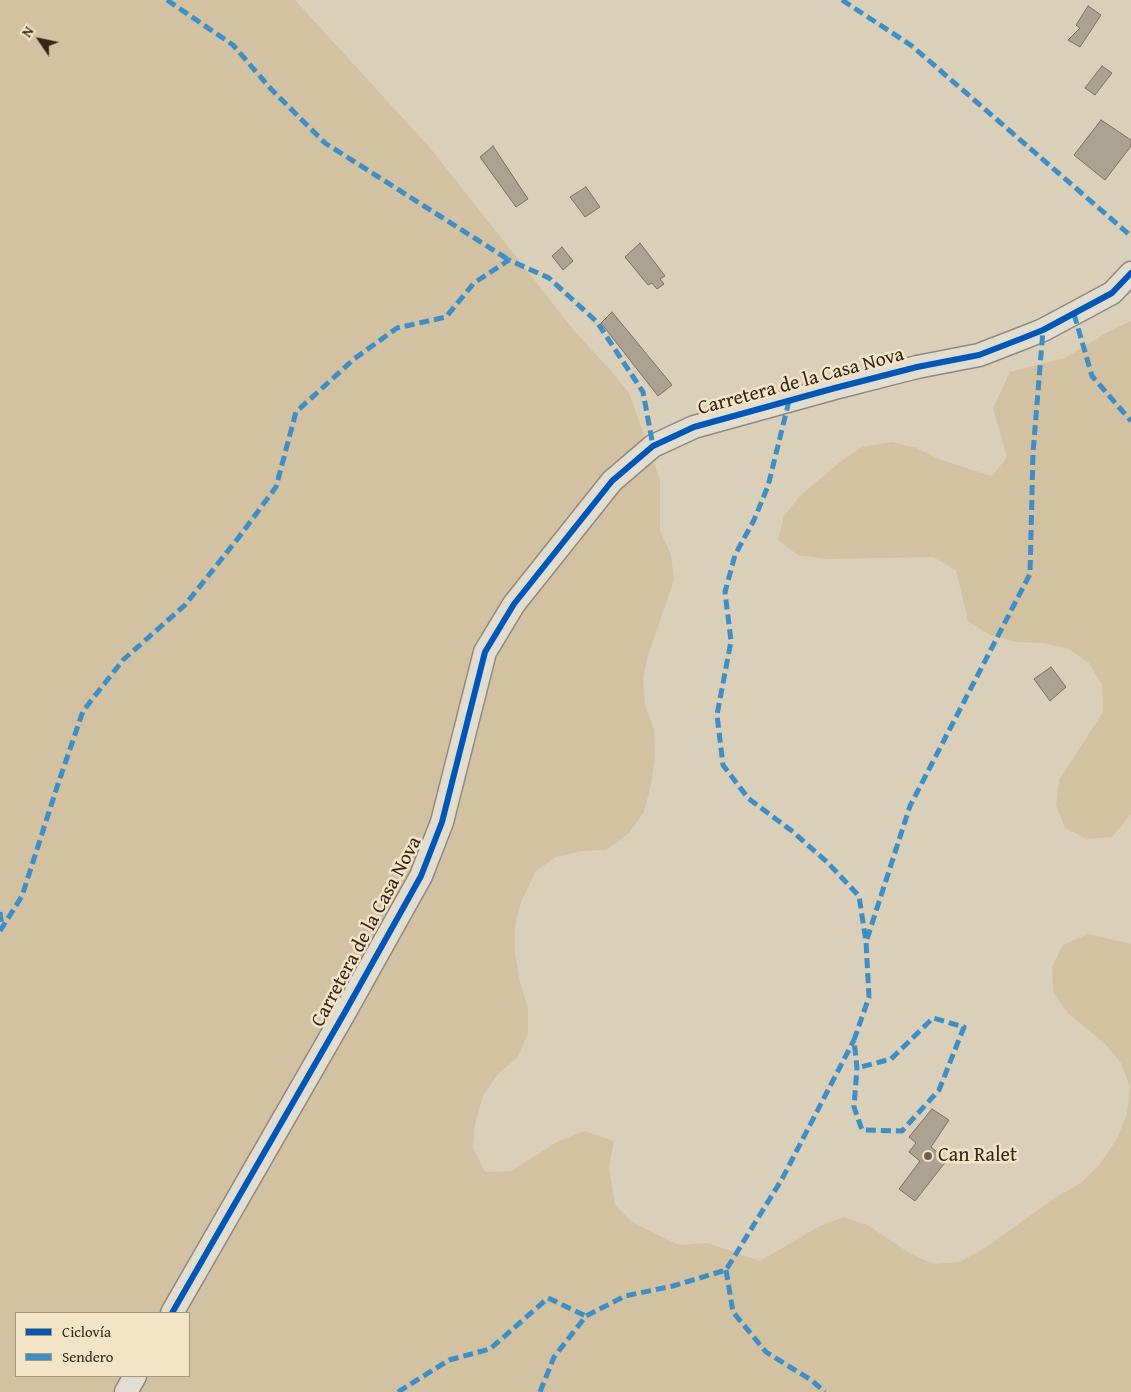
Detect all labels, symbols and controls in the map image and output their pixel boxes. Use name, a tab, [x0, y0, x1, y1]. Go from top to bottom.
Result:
north arrow	[15, 15, 65, 65]
text: N	[17, 22, 38, 41]
street label: Carretera de la Casa Nova	[695, 343, 907, 421]
street label: Carretera de la Casa Nova	[307, 833, 427, 1031]
place label: Can Ralet	[938, 1144, 1017, 1168]
marker: Can Ralet	[922, 1150, 934, 1162]
legend	[15, 1312, 190, 1377]
text: Ciclovía	[62, 1321, 111, 1342]
text: Sendero	[62, 1346, 113, 1367]

